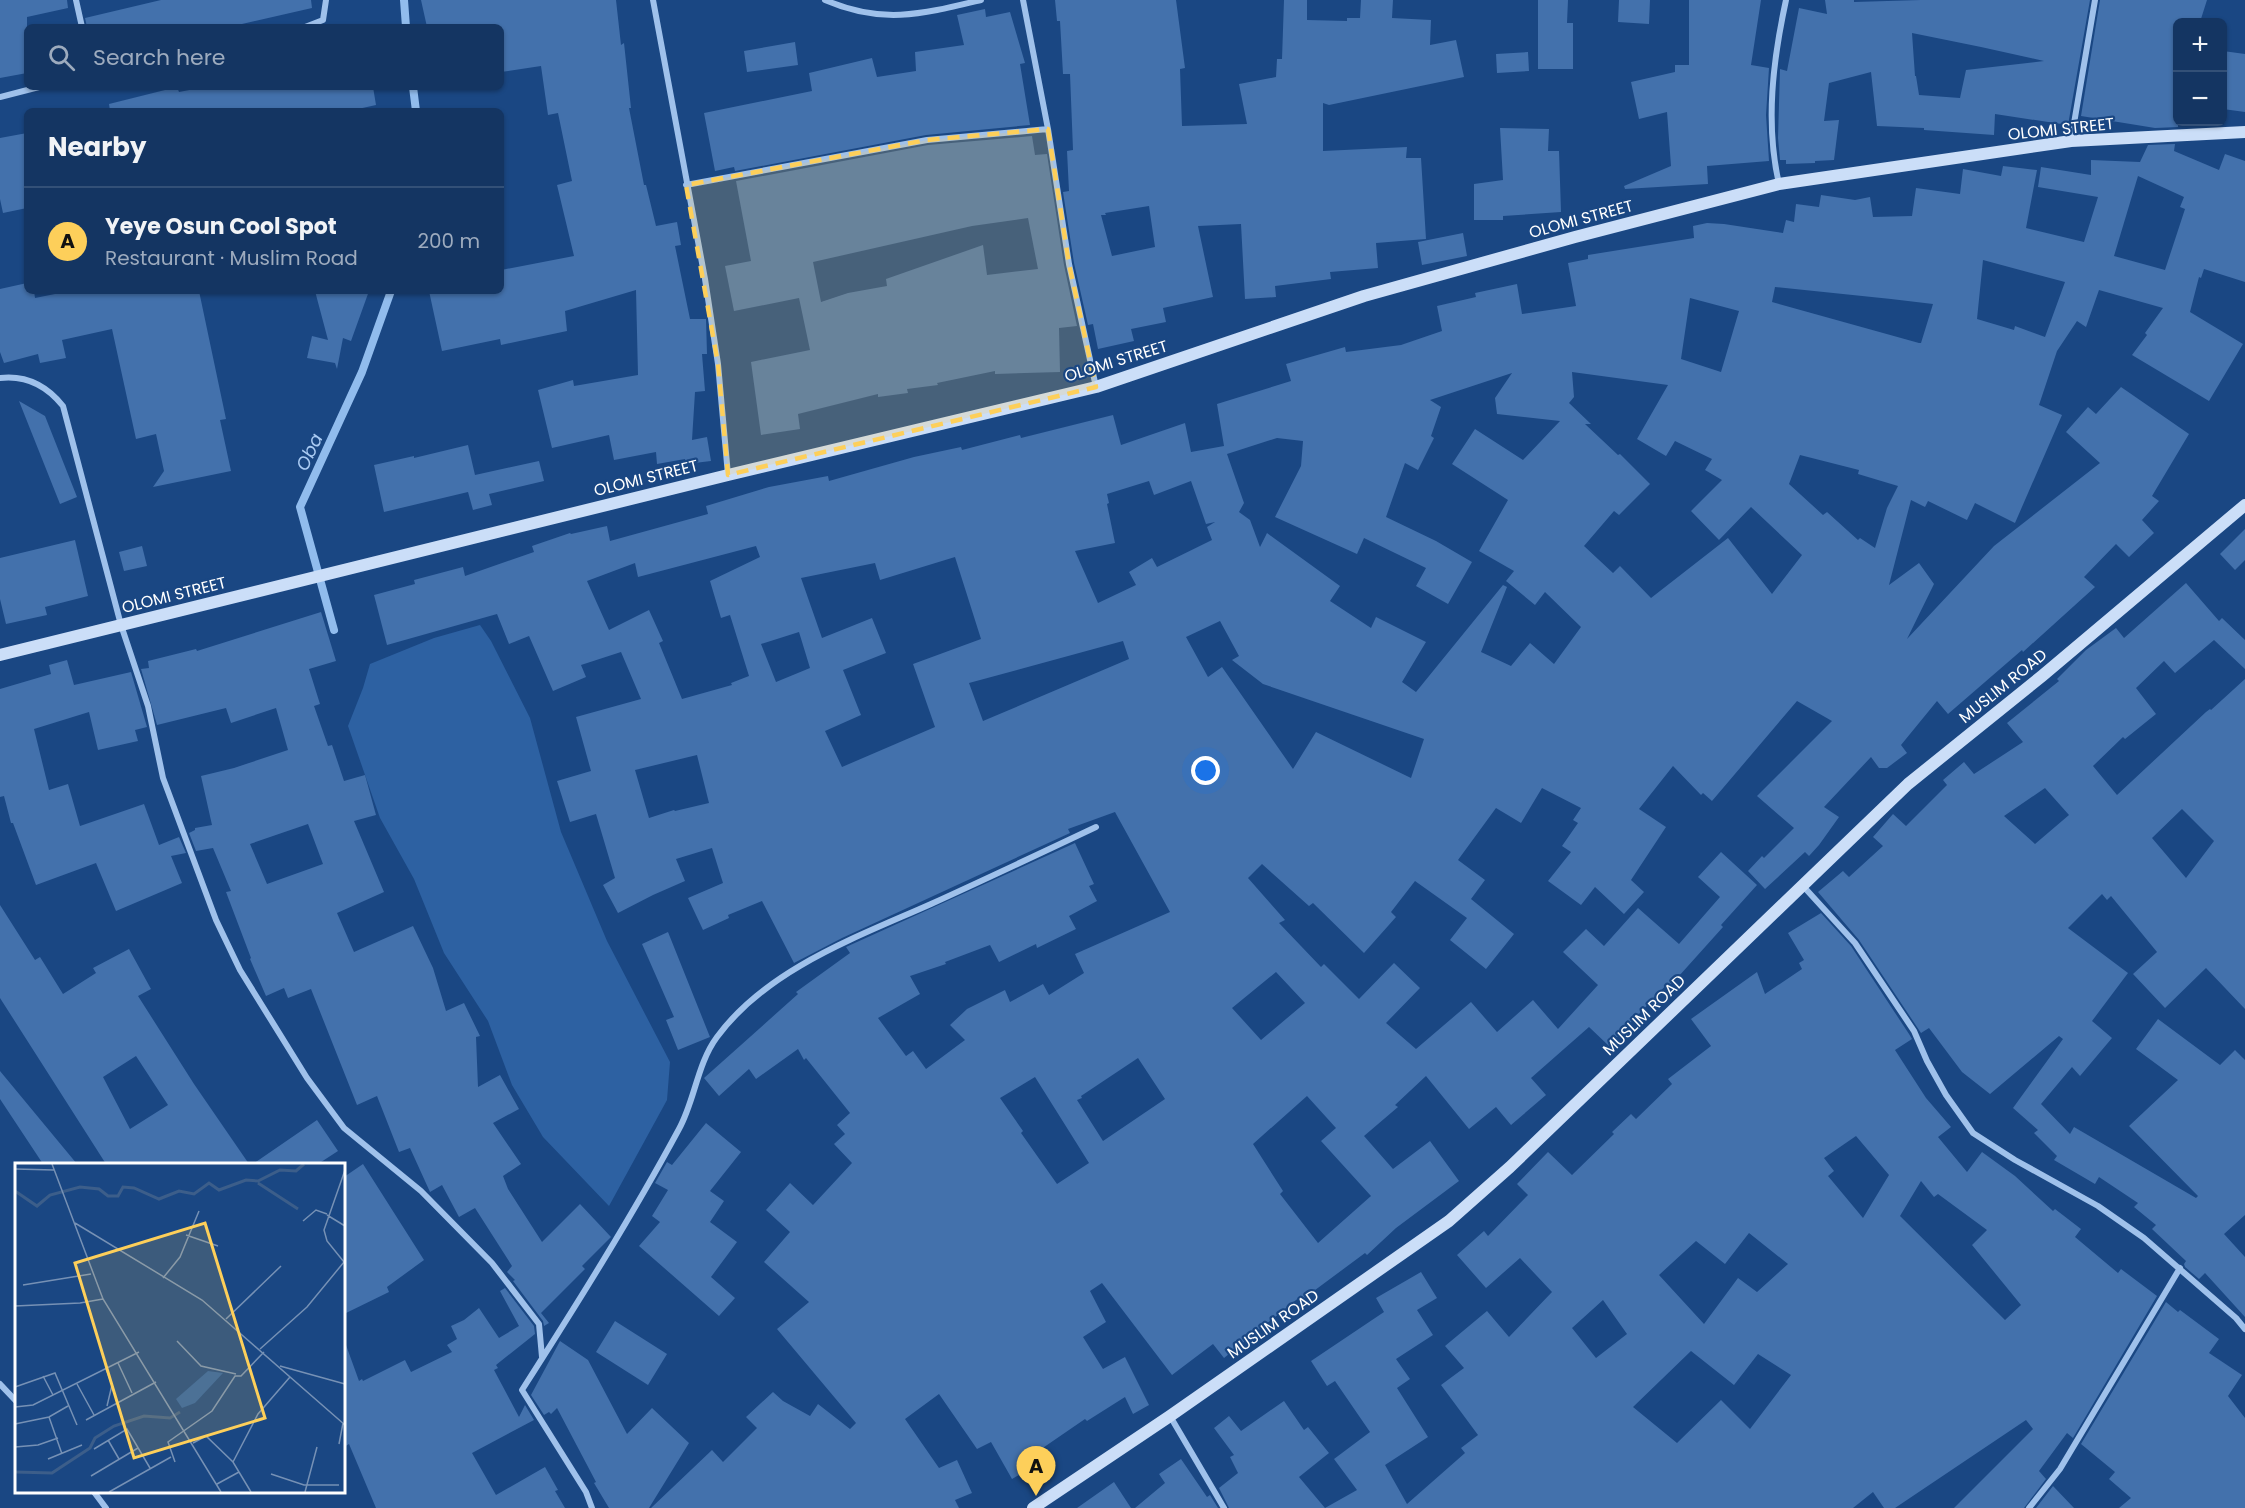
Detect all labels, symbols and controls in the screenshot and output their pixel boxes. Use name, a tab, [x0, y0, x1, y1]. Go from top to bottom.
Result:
map controls	[2173, 18, 2227, 126]
button: +	[2173, 18, 2227, 72]
search box	[24, 24, 504, 90]
icon: search	[45, 41, 78, 74]
text: Search here	[93, 42, 226, 73]
button: −	[2173, 72, 2227, 126]
street label: OLOMI STREET	[2007, 112, 2116, 146]
text: Nearby	[48, 129, 146, 165]
street label: OLOMI STREET	[1526, 194, 1636, 244]
text: Yeye Osun Cool Spot	[105, 211, 337, 242]
text: A	[60, 227, 75, 255]
text: 200 m	[417, 227, 480, 255]
text: Restaurant · Muslim Road	[105, 244, 358, 272]
street label: OLOMI STREET	[1062, 334, 1171, 388]
water label: Oba	[290, 429, 328, 475]
street label: OLOMI STREET	[591, 454, 701, 502]
street label: OLOMI STREET	[119, 571, 229, 619]
street label: MUSLIM ROAD	[1954, 643, 2052, 729]
your location	[1191, 756, 1220, 785]
street label: MUSLIM ROAD	[1597, 969, 1691, 1061]
inset map	[15, 1163, 345, 1493]
street label: MUSLIM ROAD	[1222, 1284, 1324, 1364]
pin: A	[1016, 1446, 1056, 1496]

